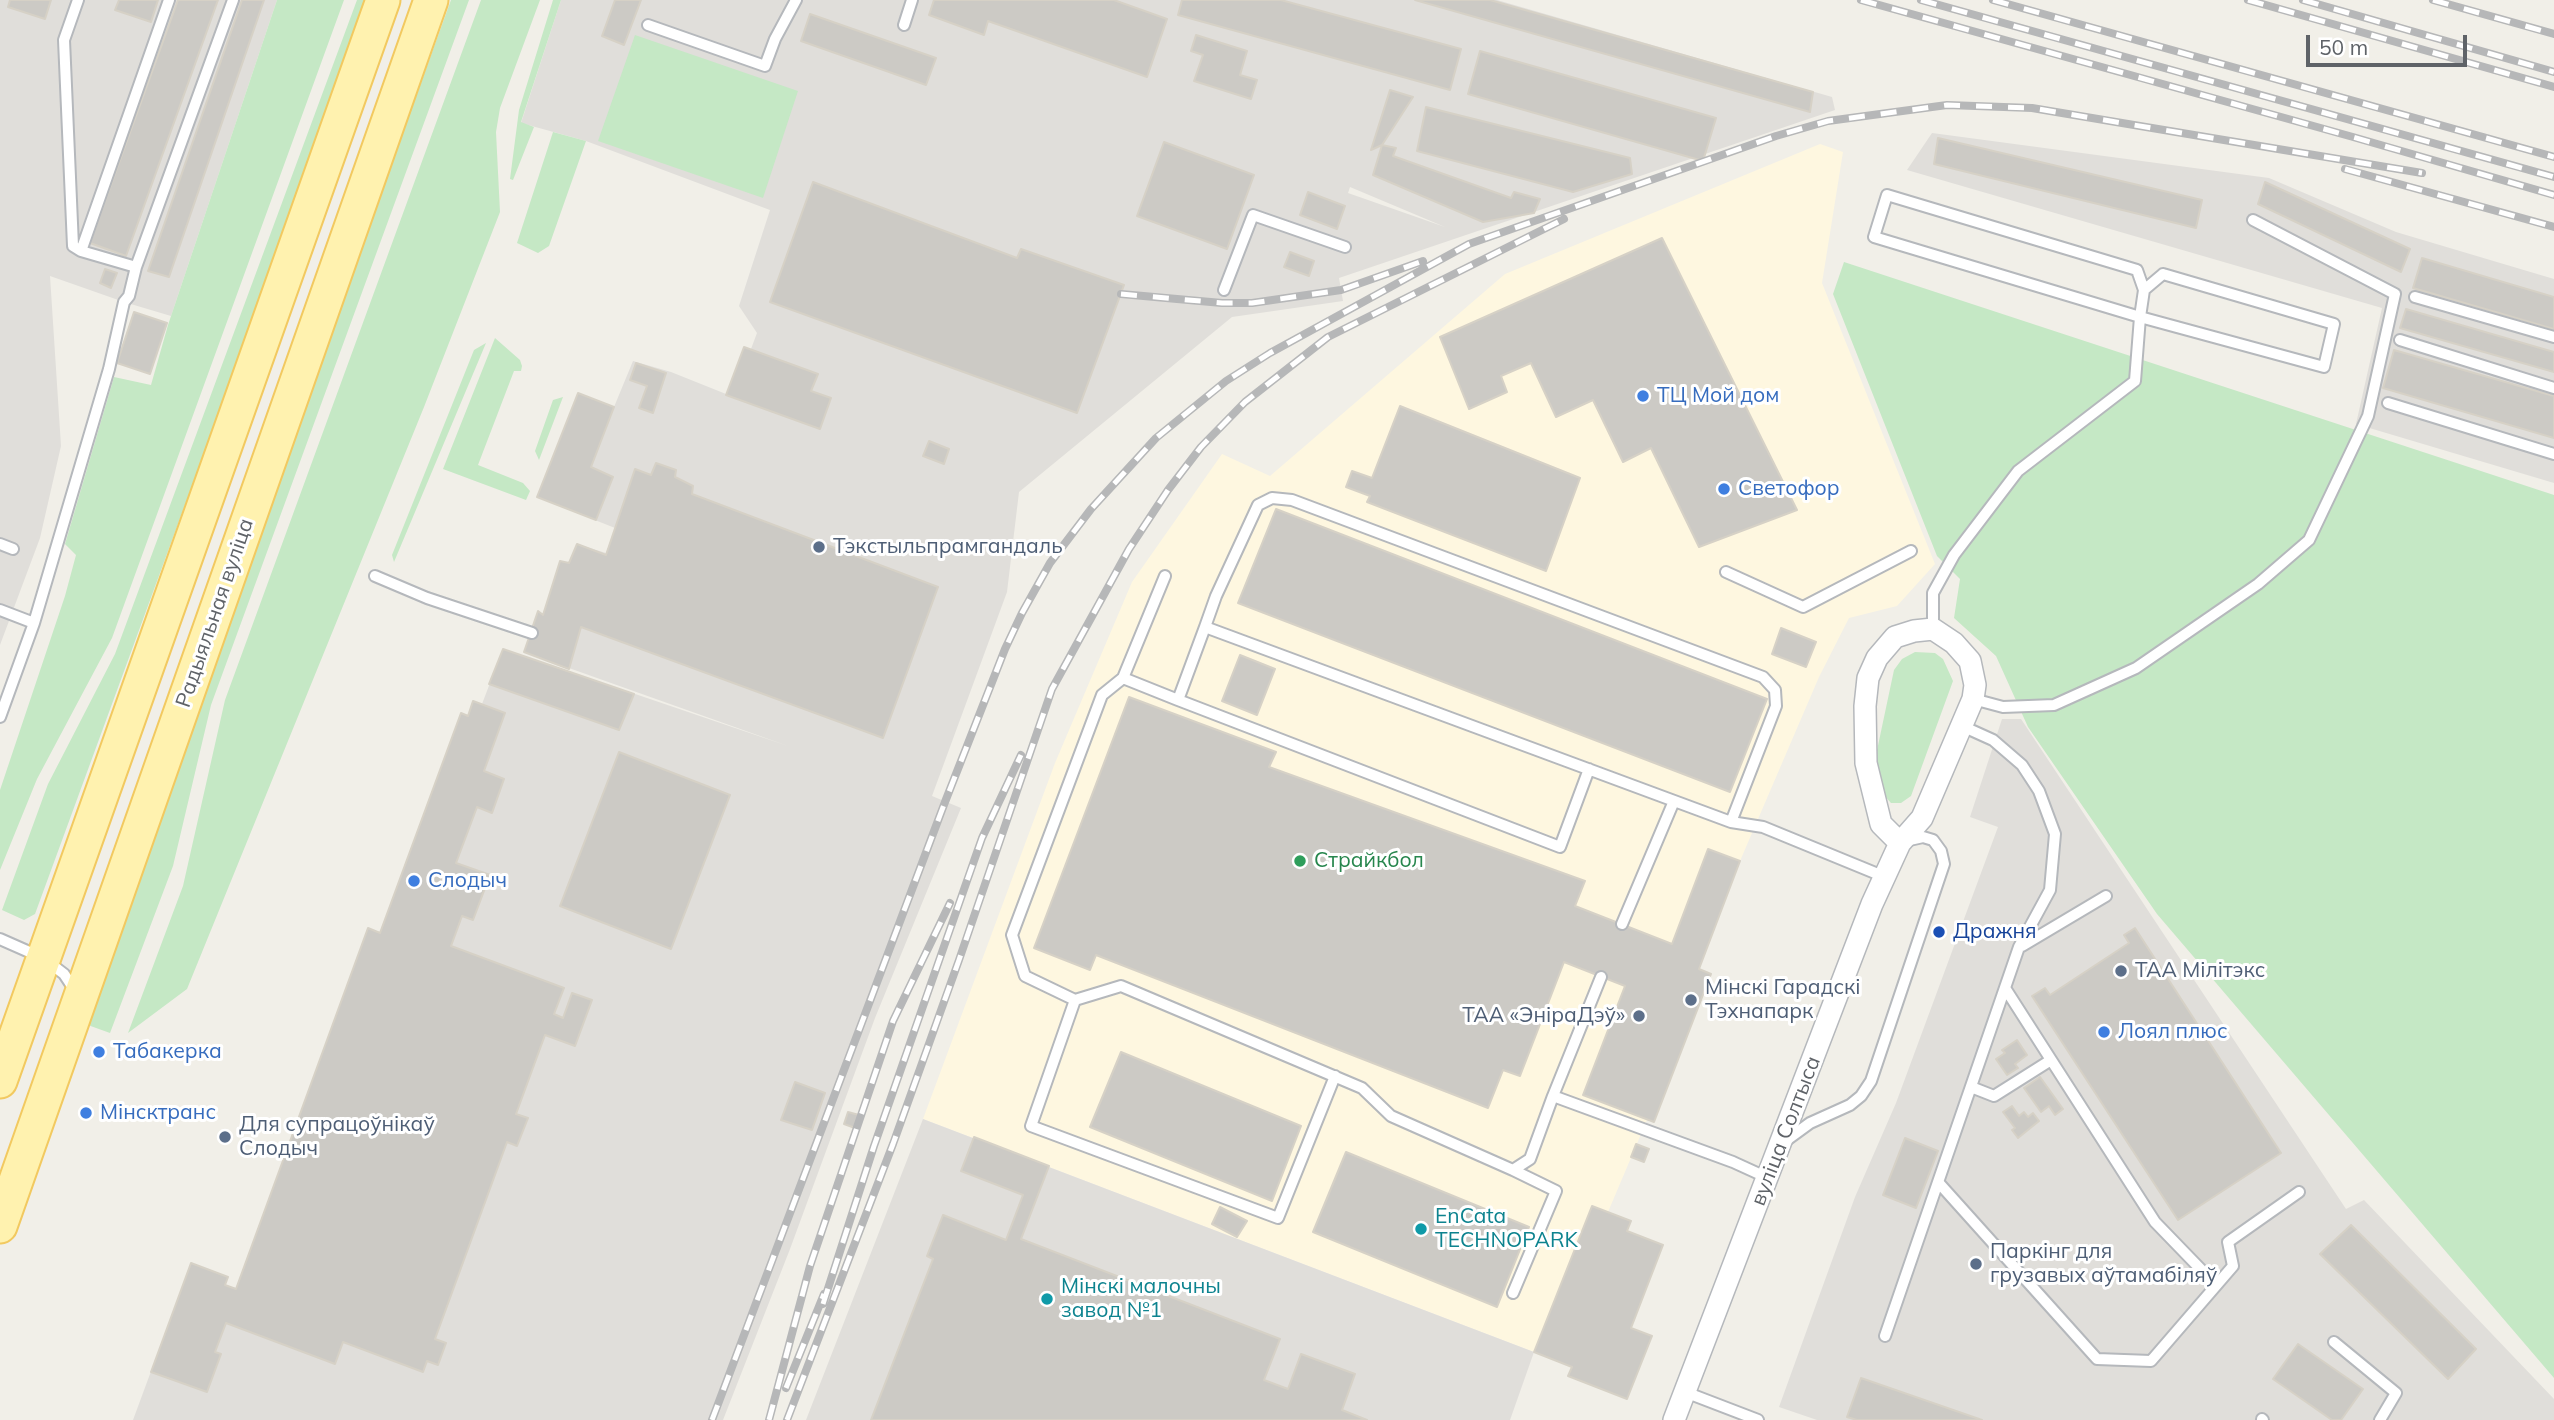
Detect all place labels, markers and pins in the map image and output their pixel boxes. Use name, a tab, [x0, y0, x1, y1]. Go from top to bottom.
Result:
place label: ТЦ Мой дом	[1657, 383, 1779, 409]
marker: ТЦ Мой дом	[1635, 388, 1651, 404]
place label: Светофор	[1738, 476, 1840, 502]
marker: Светофор	[1716, 481, 1732, 497]
place label: Тэкстыльпрамгандаль	[833, 534, 1063, 560]
marker: Тэкстыльпрамгандаль	[811, 539, 827, 555]
place label: Страйкбол	[1314, 848, 1424, 874]
marker: Страйкбол	[1292, 853, 1308, 869]
place label: Слодыч	[428, 868, 507, 894]
marker: Слодыч	[406, 873, 422, 889]
place label: Дражня	[1953, 919, 2037, 945]
marker: Дражня	[1931, 924, 1947, 940]
place label: ТАА Мілітэкс	[2135, 958, 2265, 984]
marker: ТАА Мілітэкс	[2113, 963, 2129, 979]
place label: Мінскі Гарадскі Тэхнапарк	[1705, 975, 1861, 1025]
marker: Мінскі Гарадскі Тэхнапарк	[1683, 992, 1699, 1008]
place label: ТАА «ЭніраДэў»	[1462, 1003, 1625, 1029]
marker: ТАА «ЭніраДэў»	[1631, 1008, 1647, 1024]
place label: Лоял плюс	[2118, 1019, 2227, 1045]
marker: Лоял плюс	[2096, 1024, 2112, 1040]
place label: Табакерка	[113, 1039, 222, 1065]
marker: Табакерка	[91, 1044, 107, 1060]
place label: Мінсктранс	[100, 1100, 216, 1126]
marker: Мінсктранс	[78, 1105, 94, 1121]
place label: Для супрацоўнікаў Слодыч	[239, 1112, 435, 1162]
marker: Для супрацоўнікаў Слодыч	[217, 1129, 233, 1145]
place label: EnCata TECHNOPARK	[1435, 1204, 1578, 1254]
marker: EnCata TECHNOPARK	[1413, 1221, 1429, 1237]
place label: Паркінг для грузавых аўтамабіляў	[1990, 1239, 2217, 1289]
marker: Паркінг для грузавых аўтамабіляў	[1968, 1256, 1984, 1272]
place label: Мінскі малочны завод №1	[1061, 1274, 1221, 1324]
marker: Мінскі малочны завод №1	[1039, 1291, 1055, 1307]

